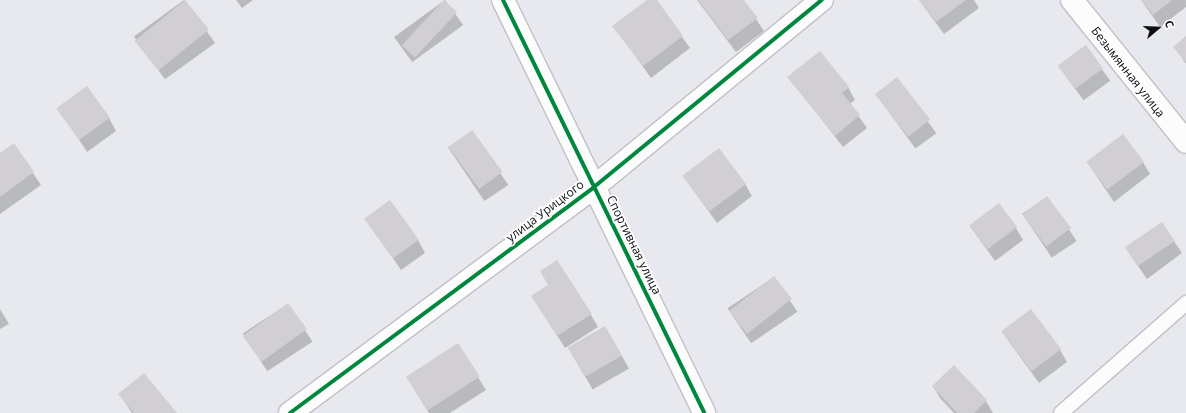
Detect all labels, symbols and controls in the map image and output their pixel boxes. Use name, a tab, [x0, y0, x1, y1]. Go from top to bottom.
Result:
north arrow	[1138, 8, 1178, 48]
text: С	[1162, 18, 1178, 30]
street label: Безымянная улица	[1088, 24, 1168, 120]
street label: улица Урицкого	[503, 177, 587, 245]
street label: Спортивная улица	[604, 193, 664, 297]

